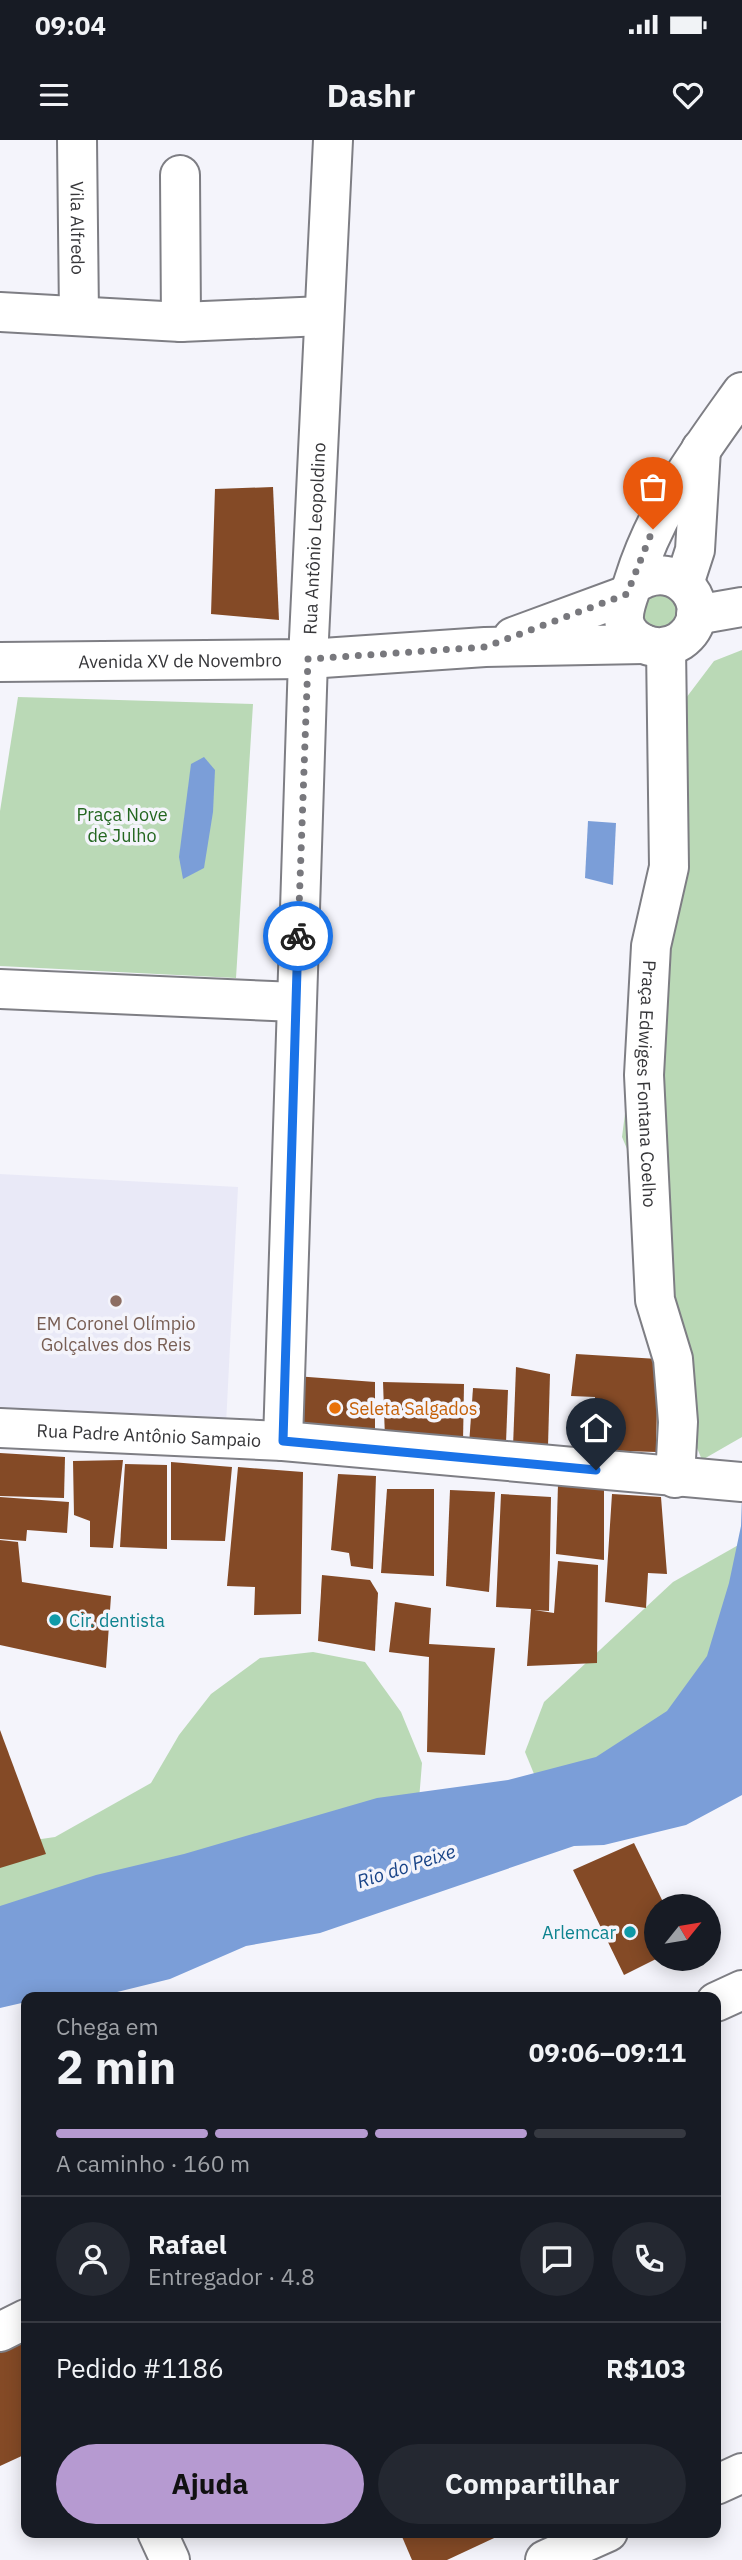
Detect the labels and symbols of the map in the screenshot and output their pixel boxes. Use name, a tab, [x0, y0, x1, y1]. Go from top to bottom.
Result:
street label: Vila Alfredo	[66, 181, 90, 275]
street label: Rua Antônio Leopoldino	[298, 442, 330, 635]
pin	[623, 457, 683, 529]
street label: Avenida XV de Novembro	[78, 648, 282, 673]
park label: Praça Nove de Julho	[76, 803, 168, 847]
courier	[263, 901, 333, 971]
street label: Praça Edwiges Fontana Coelho	[632, 959, 662, 1208]
marker: EM Coronel Olímpio Golçalves dos Reis	[108, 1293, 124, 1309]
place label: EM Coronel Olímpio Golçalves dos Reis	[36, 1312, 196, 1356]
place label: Seleta Salgados	[349, 1397, 478, 1420]
pin	[566, 1398, 626, 1470]
marker: Seleta Salgados	[327, 1400, 343, 1416]
street label: Rua Padre Antônio Sampaio	[36, 1418, 262, 1451]
place label: Cir. dentista	[69, 1609, 165, 1632]
marker: Cir. dentista	[47, 1612, 63, 1628]
water label: Rio do Peixe	[354, 1839, 459, 1893]
north arrow	[644, 1894, 721, 1970]
place label: Arlemcar	[542, 1921, 616, 1944]
marker: Arlemcar	[622, 1924, 638, 1940]

